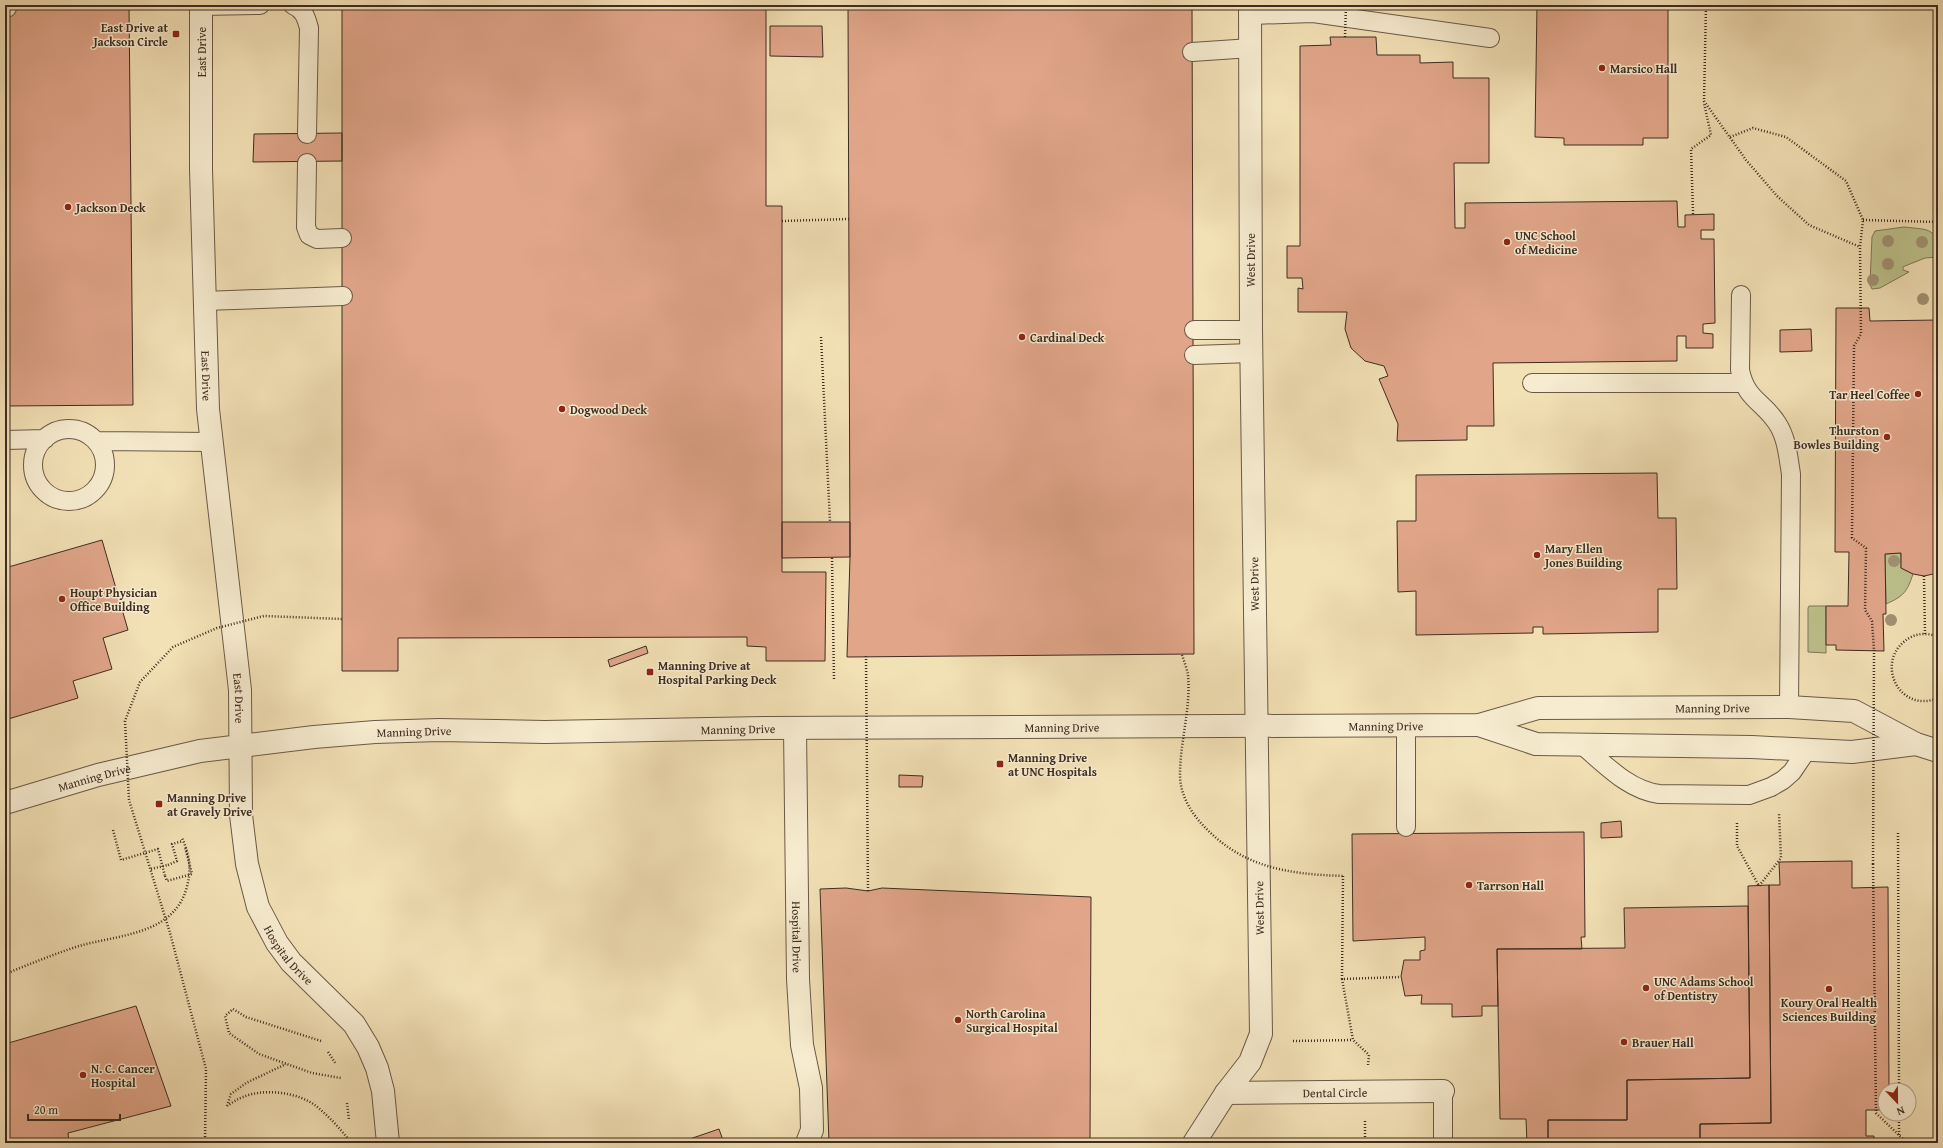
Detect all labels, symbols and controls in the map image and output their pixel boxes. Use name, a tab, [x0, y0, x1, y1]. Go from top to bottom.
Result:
place label: East Drive at Jackson Circle	[91, 19, 168, 50]
street label: East Drive	[193, 26, 210, 77]
marker: East Drive at Jackson Circle	[171, 29, 181, 39]
place label: Marsico Hall	[1610, 60, 1678, 77]
marker: Marsico Hall	[1597, 63, 1607, 73]
place label: Jackson Deck	[74, 199, 146, 216]
marker: Jackson Deck	[63, 202, 73, 212]
place label: UNC School of Medicine	[1515, 227, 1577, 258]
street label: West Drive	[1242, 233, 1259, 287]
marker: UNC School of Medicine	[1502, 237, 1512, 247]
place label: Cardinal Deck	[1030, 329, 1105, 346]
marker: Cardinal Deck	[1017, 332, 1027, 342]
street label: East Drive	[198, 350, 216, 402]
place label: Tar Heel Coffee	[1829, 386, 1910, 403]
marker: Tar Heel Coffee	[1913, 389, 1923, 399]
place label: Dogwood Deck	[570, 401, 647, 418]
marker: Dogwood Deck	[557, 404, 567, 414]
place label: Thurston Bowles Building	[1794, 422, 1880, 453]
marker: Thurston Bowles Building	[1882, 432, 1892, 442]
place label: Mary Ellen Jones Building	[1543, 540, 1623, 571]
marker: Mary Ellen Jones Building	[1532, 550, 1542, 560]
street label: West Drive	[1245, 557, 1263, 611]
place label: Houpt Physician Office Building	[70, 584, 157, 615]
marker: Houpt Physician Office Building	[57, 594, 67, 604]
place label: Manning Drive at Hospital Parking Deck	[658, 657, 777, 688]
marker: Manning Drive at Hospital Parking Deck	[645, 667, 655, 677]
street label: East Drive	[230, 672, 249, 724]
street label: Manning Drive	[1675, 699, 1750, 716]
street label: Manning Drive	[1349, 717, 1424, 734]
street label: Manning Drive	[1025, 718, 1100, 735]
street label: Manning Drive	[700, 719, 776, 738]
street label: Manning Drive	[376, 721, 452, 740]
place label: Manning Drive at UNC Hospitals	[1008, 749, 1097, 780]
street label: Manning Drive	[56, 759, 133, 795]
marker: Manning Drive at UNC Hospitals	[995, 759, 1005, 769]
place label: Manning Drive at Gravely Drive	[167, 789, 252, 820]
marker: Manning Drive at Gravely Drive	[154, 799, 164, 809]
place label: Tarrson Hall	[1477, 877, 1544, 894]
marker: Tarrson Hall	[1464, 880, 1474, 890]
street label: West Drive	[1250, 881, 1268, 935]
street label: Hospital Drive	[789, 901, 806, 973]
street label: Hospital Drive	[261, 922, 318, 989]
place label: UNC Adams School of Dentistry	[1654, 973, 1754, 1004]
marker: UNC Adams School of Dentistry	[1641, 983, 1651, 993]
marker: Koury Oral Health Sciences Building	[1824, 984, 1834, 994]
place label: Koury Oral Health Sciences Building	[1781, 994, 1877, 1025]
place label: North Carolina Surgical Hospital	[966, 1005, 1058, 1036]
marker: North Carolina Surgical Hospital	[953, 1015, 963, 1025]
place label: Brauer Hall	[1632, 1034, 1694, 1051]
marker: Brauer Hall	[1619, 1037, 1629, 1047]
place label: N. C. Cancer Hospital	[91, 1060, 155, 1091]
marker: N. C. Cancer Hospital	[78, 1070, 88, 1080]
north arrow	[1877, 1082, 1917, 1122]
street label: Dental Circle	[1303, 1083, 1368, 1101]
scale bar	[28, 1096, 120, 1122]
text: 20 m	[34, 1101, 58, 1118]
text: N	[1894, 1102, 1907, 1120]

